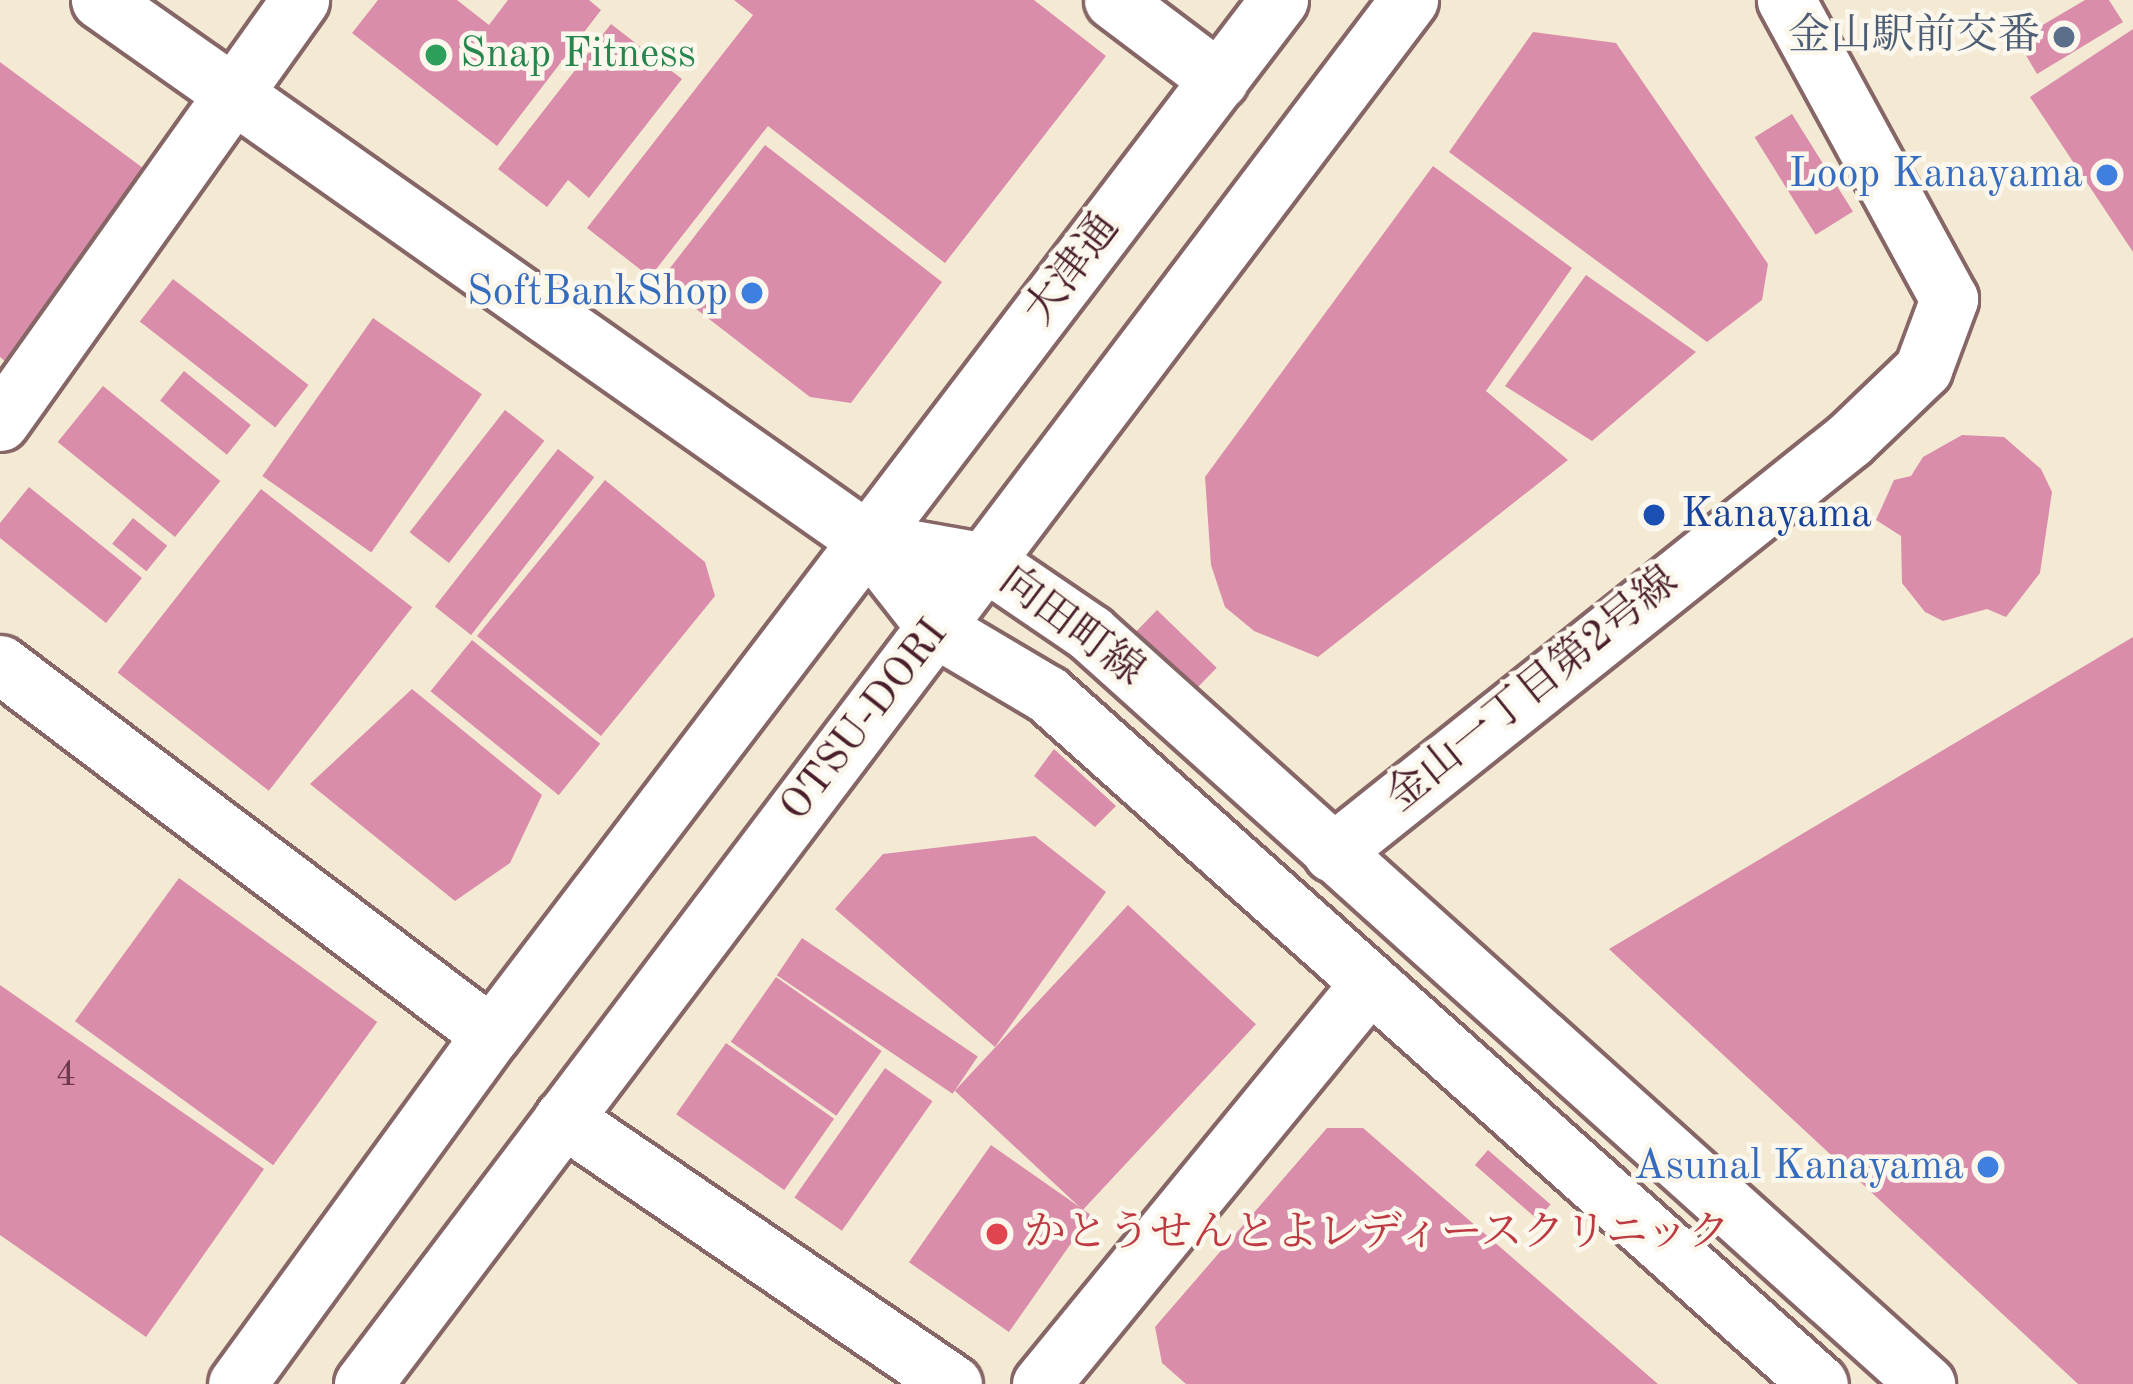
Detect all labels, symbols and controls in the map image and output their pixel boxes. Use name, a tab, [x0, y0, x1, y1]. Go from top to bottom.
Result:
place label: 金山駅前交番	[1788, 12, 2040, 62]
marker: 金山駅前交番	[2051, 24, 2077, 50]
place label: Snap Fitness	[460, 30, 696, 80]
marker: Snap Fitness	[423, 42, 449, 68]
place label: Loop Kanayama	[1789, 150, 2083, 200]
marker: Loop Kanayama	[2094, 162, 2120, 188]
street label: 大津通	[1015, 205, 1131, 335]
place label: SoftBankShop	[467, 268, 728, 318]
marker: SoftBankShop	[739, 280, 765, 306]
place label: Kanayama	[1681, 490, 1872, 540]
marker: Kanayama	[1638, 499, 1670, 531]
street label: 向田町線	[989, 556, 1153, 698]
street label: 金山一丁目第2号線	[1377, 557, 1689, 823]
street label: OTSU-DORI	[771, 610, 959, 832]
house number: 4	[56, 1055, 76, 1099]
place label: Asunal Kanayama	[1634, 1142, 1964, 1192]
marker: Asunal Kanayama	[1975, 1154, 2001, 1180]
place label: かとうせんとよレディースクリニック	[1024, 1209, 1738, 1259]
marker: かとうせんとよレディースクリニック	[981, 1218, 1013, 1250]

